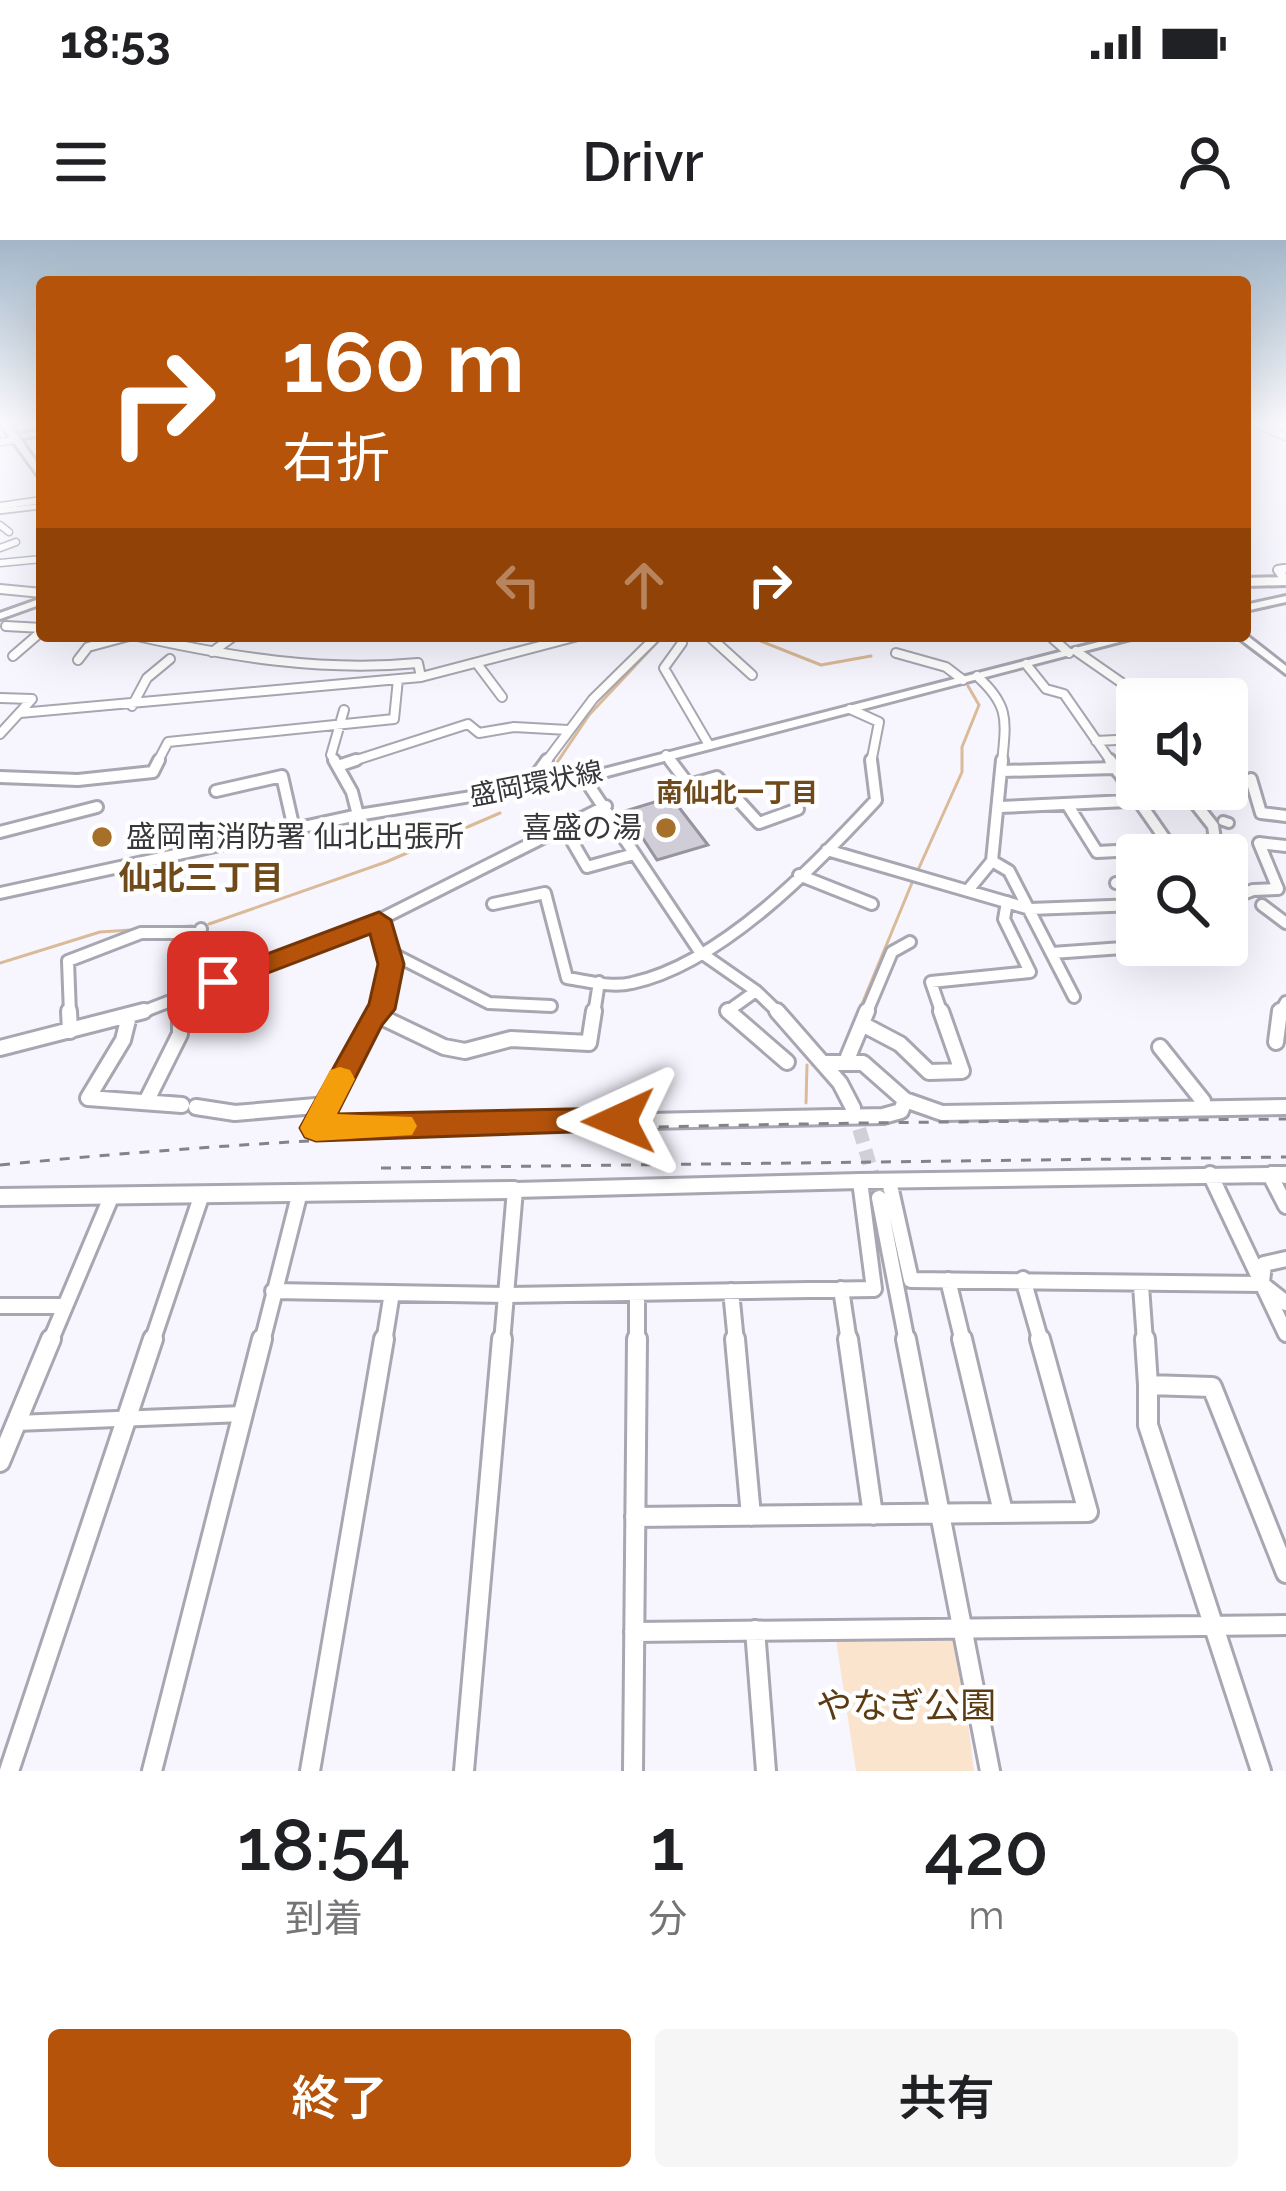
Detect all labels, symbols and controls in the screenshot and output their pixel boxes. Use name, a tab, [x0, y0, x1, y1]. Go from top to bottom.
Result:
text: 18:53	[60, 16, 171, 69]
icon: menu	[48, 129, 114, 195]
icon: person	[1172, 129, 1238, 195]
text: Drivr	[582, 130, 704, 194]
text: 160 m	[282, 313, 524, 412]
icon: right	[84, 324, 240, 480]
text: 右折	[282, 426, 390, 490]
icon: left	[485, 552, 551, 618]
icon: ahead	[611, 552, 677, 618]
icon: right	[737, 552, 803, 618]
map controls	[1116, 678, 1248, 966]
button: sound	[1116, 678, 1248, 810]
street label: 盛岡環状線	[467, 755, 605, 812]
district label: 南仙北一丁目	[656, 777, 818, 808]
place label: 喜盛の湯	[522, 810, 642, 845]
marker: 喜盛の湯	[653, 815, 679, 841]
place label: 盛岡南消防署 仙北出張所	[126, 819, 464, 854]
marker: 盛岡南消防署 仙北出張所	[89, 824, 115, 850]
button: search	[1116, 834, 1248, 966]
district label: 仙北三丁目	[119, 858, 284, 897]
pin	[167, 931, 269, 1033]
icon: arrive	[185, 949, 251, 1015]
position arrow	[556, 1058, 682, 1184]
park label: やなぎ公園	[816, 1684, 996, 1726]
text: 18:54	[237, 1802, 411, 1887]
text: 1	[651, 1802, 685, 1887]
text: 420	[924, 1807, 1049, 1892]
text: m	[969, 1892, 1004, 1938]
text: 到着	[285, 1895, 363, 1941]
text: 分	[648, 1895, 687, 1941]
button: 終了	[48, 2029, 631, 2167]
button: 共有	[655, 2029, 1238, 2167]

